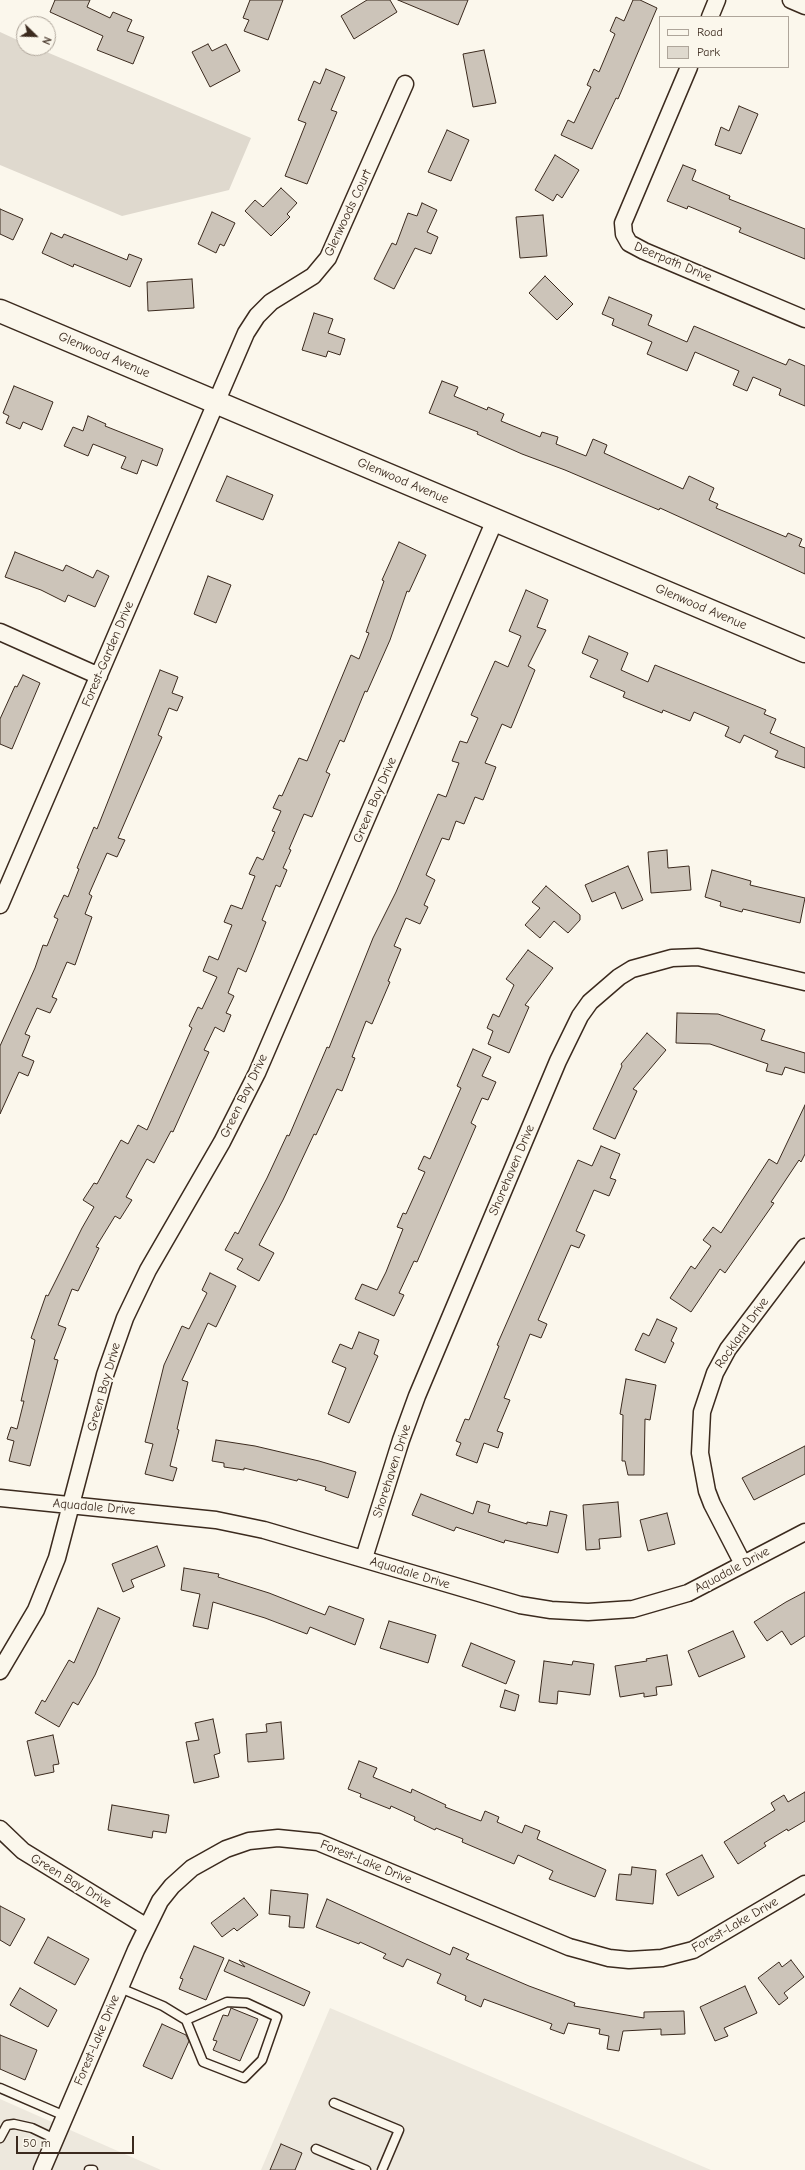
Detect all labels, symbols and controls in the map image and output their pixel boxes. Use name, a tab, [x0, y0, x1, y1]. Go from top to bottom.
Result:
north arrow	[16, 16, 56, 56]
legend	[659, 16, 789, 68]
text: Road	[697, 25, 723, 39]
text: N	[39, 35, 54, 46]
text: Park	[697, 45, 720, 59]
street label: Glenwoods Court	[321, 167, 375, 259]
street label: Deerpath Drive	[632, 239, 714, 285]
street label: Glenwood Avenue	[56, 329, 152, 381]
street label: Glenwood Avenue	[355, 455, 451, 507]
street label: Glenwood Avenue	[653, 581, 749, 633]
street label: Forest-Garden Drive	[79, 599, 137, 709]
street label: Green Bay Drive	[350, 755, 400, 845]
street label: Green Bay Drive	[217, 1051, 271, 1141]
street label: Shorehaven Drive	[486, 1122, 538, 1218]
street label: Rockland Drive	[712, 1295, 772, 1371]
street label: Green Bay Drive	[84, 1341, 124, 1433]
street label: Shorehaven Drive	[370, 1422, 414, 1520]
street label: Aquadale Drive	[52, 1496, 136, 1518]
street label: Aquadale Drive	[692, 1544, 772, 1596]
street label: Aquadale Drive	[368, 1553, 452, 1593]
street label: Forest-Lake Drive	[318, 1837, 414, 1887]
street label: Green Bay Drive	[28, 1851, 114, 1911]
street label: Forest-Lake Drive	[689, 1894, 781, 1956]
street label: Forest-Lake Drive	[71, 1992, 123, 2088]
scale bar	[18, 2128, 136, 2154]
text: 50 m	[23, 2136, 51, 2150]

